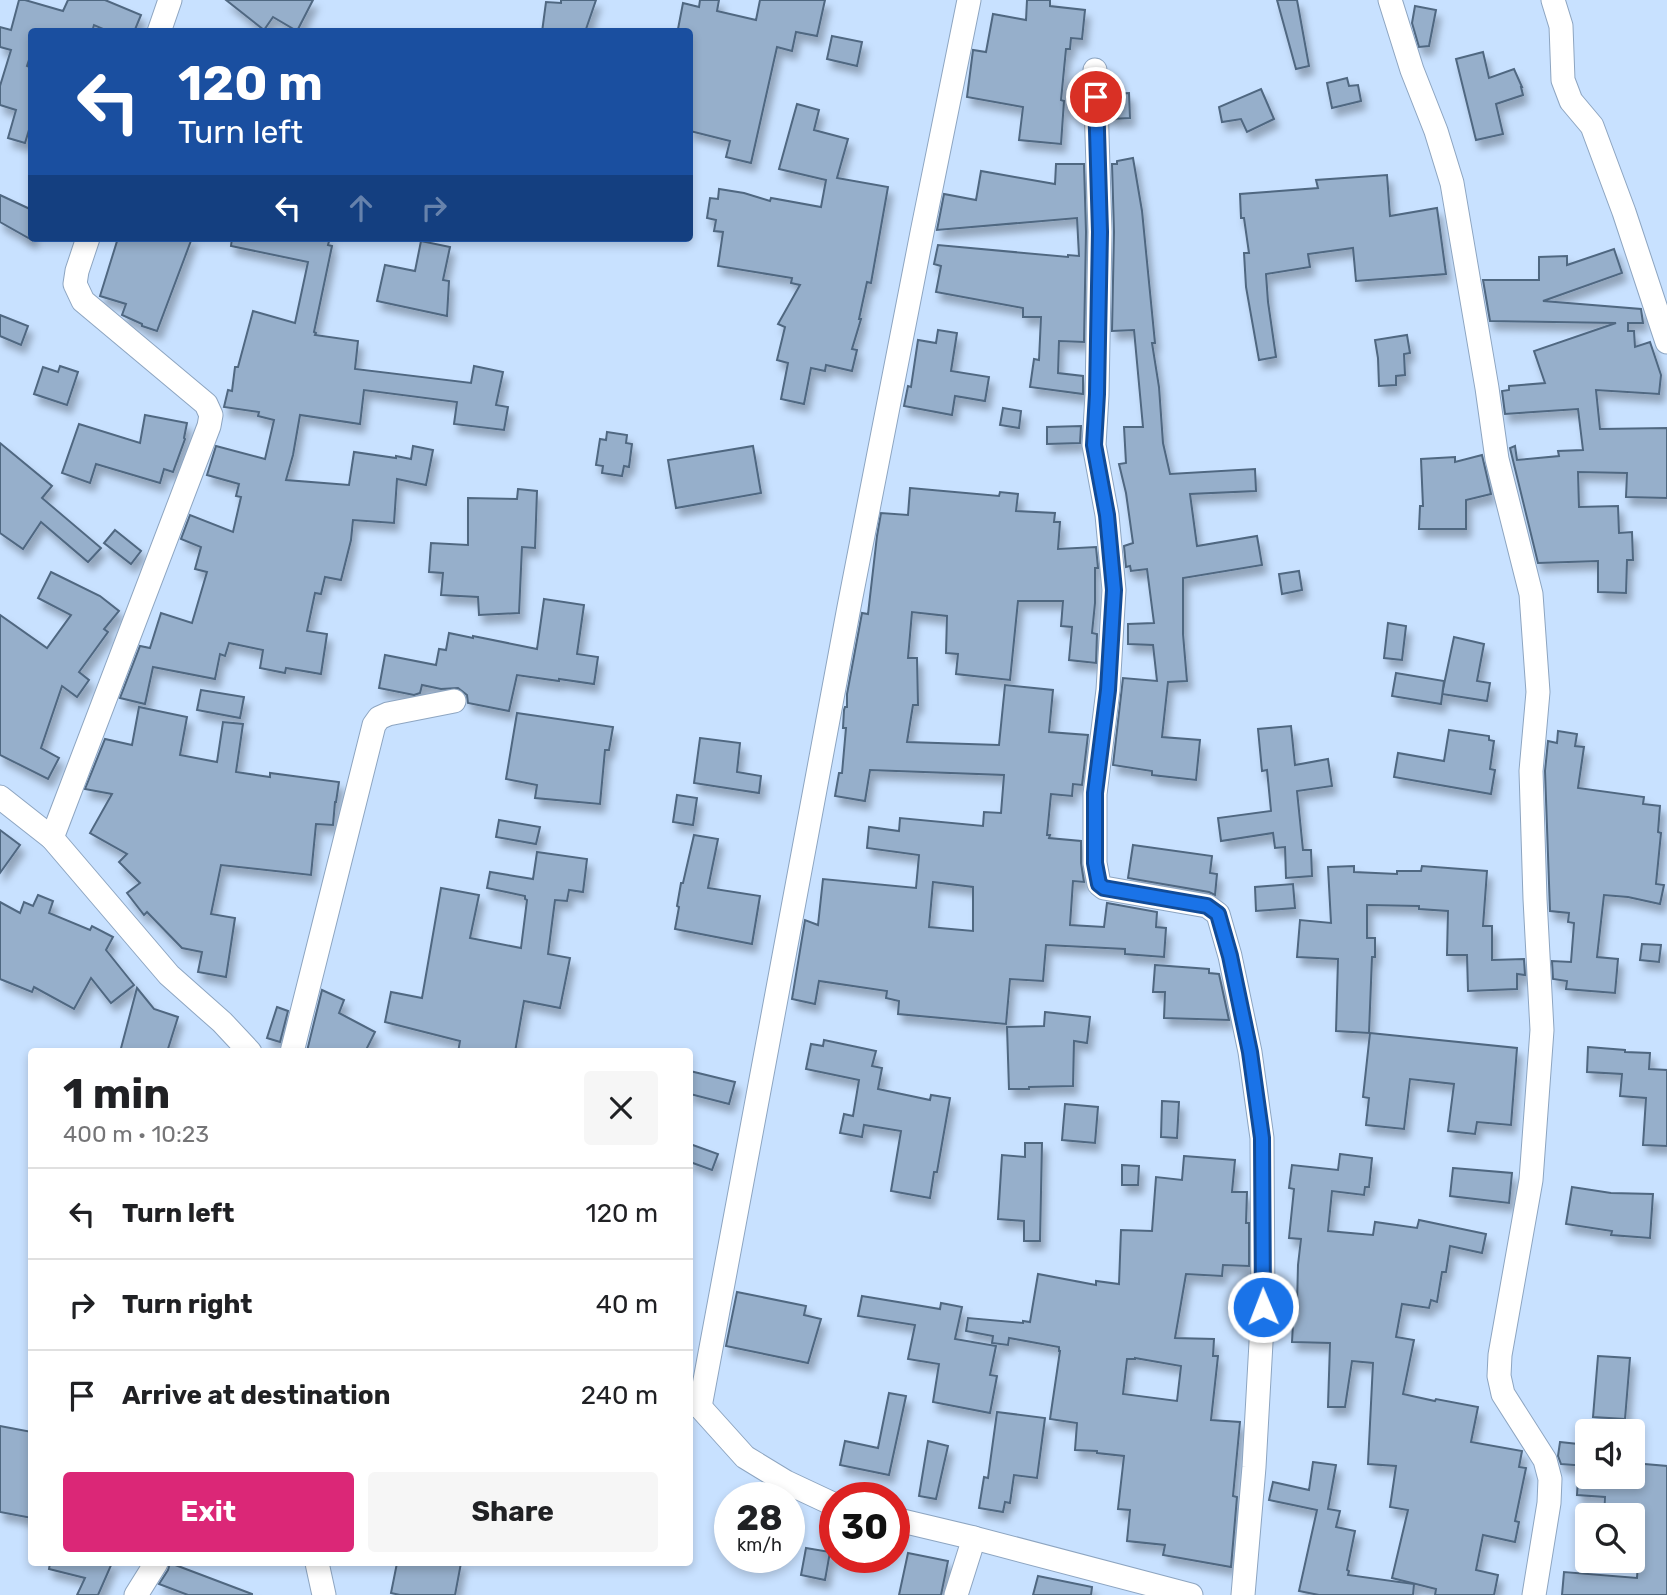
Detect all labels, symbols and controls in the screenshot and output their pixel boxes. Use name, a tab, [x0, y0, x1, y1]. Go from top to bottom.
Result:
text: 120 m	[178, 54, 323, 112]
icon: left	[63, 56, 154, 147]
pin	[1066, 67, 1126, 127]
icon: arrive	[1077, 78, 1115, 116]
text: Turn left	[178, 113, 303, 151]
icon: left	[269, 189, 307, 227]
icon: ahead	[342, 189, 380, 227]
icon: right	[415, 189, 453, 227]
text: 1 min	[63, 1069, 170, 1119]
button: close	[584, 1071, 658, 1145]
text: 400 m · 10:23	[63, 1120, 209, 1148]
icon: left	[63, 1195, 101, 1233]
text: Turn left	[122, 1198, 234, 1229]
text: 120 m	[586, 1198, 658, 1229]
position arrow	[1226, 1270, 1300, 1344]
icon: right	[63, 1286, 101, 1324]
text: Turn right	[122, 1289, 252, 1320]
text: 40 m	[596, 1289, 658, 1320]
icon: arrive	[63, 1377, 101, 1415]
text: Arrive at destination	[122, 1380, 390, 1411]
text: 240 m	[581, 1380, 658, 1411]
map controls	[1575, 1419, 1645, 1573]
button: sound	[1575, 1419, 1645, 1489]
button: Exit	[63, 1472, 354, 1552]
button: Share	[368, 1472, 658, 1552]
speed limit sign: 30	[819, 1482, 910, 1573]
text: 28	[736, 1497, 783, 1539]
button: search	[1575, 1503, 1645, 1573]
text: km/h	[737, 1534, 782, 1556]

